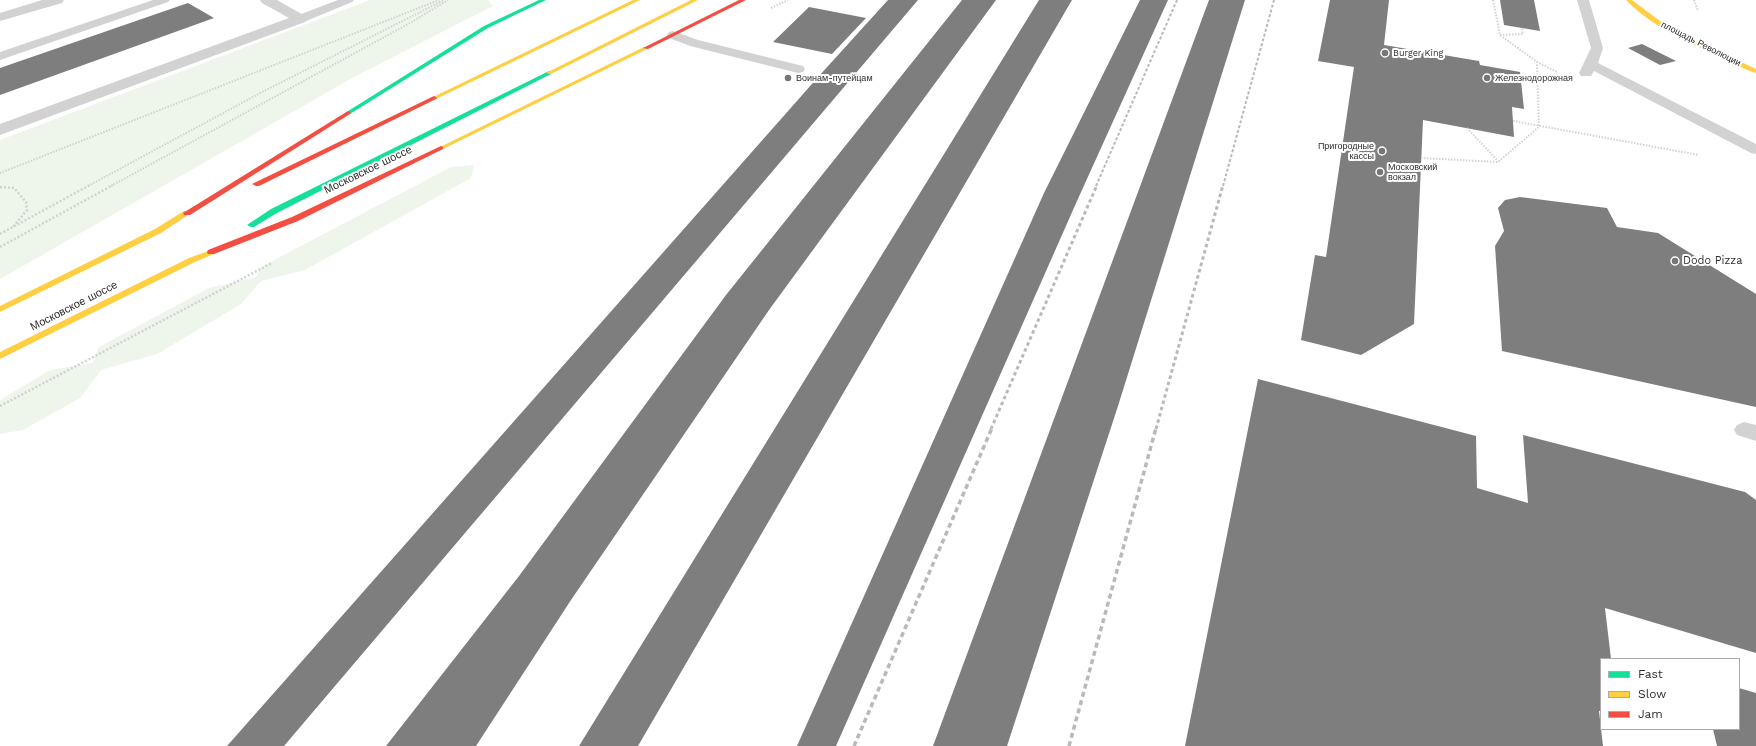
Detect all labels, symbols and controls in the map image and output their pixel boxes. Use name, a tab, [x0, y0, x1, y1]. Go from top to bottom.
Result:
street label: площадь Революции	[1659, 19, 1743, 69]
marker: Burger King	[1380, 48, 1390, 58]
place label: Burger King	[1393, 48, 1443, 58]
marker: Воинам-путейцам	[783, 73, 793, 83]
place label: Воинам-путейцам	[796, 73, 873, 83]
marker: Железнодорожная	[1482, 73, 1492, 83]
place label: Железнодорожная	[1495, 73, 1573, 83]
place label: Пригородные кассы	[1318, 141, 1374, 162]
street label: Московское шоссе	[322, 143, 414, 197]
marker: Пригородные кассы	[1377, 146, 1387, 156]
place label: Московский вокзал	[1388, 162, 1437, 183]
marker: Московский вокзал	[1375, 167, 1385, 177]
place label: Dodo Pizza	[1683, 254, 1742, 268]
marker: Dodo Pizza	[1670, 256, 1680, 266]
street label: Московское шоссе	[28, 278, 120, 334]
legend	[1600, 658, 1740, 730]
text: Fast	[1638, 667, 1663, 681]
text: Slow	[1638, 687, 1666, 701]
text: Jam	[1638, 707, 1663, 721]

